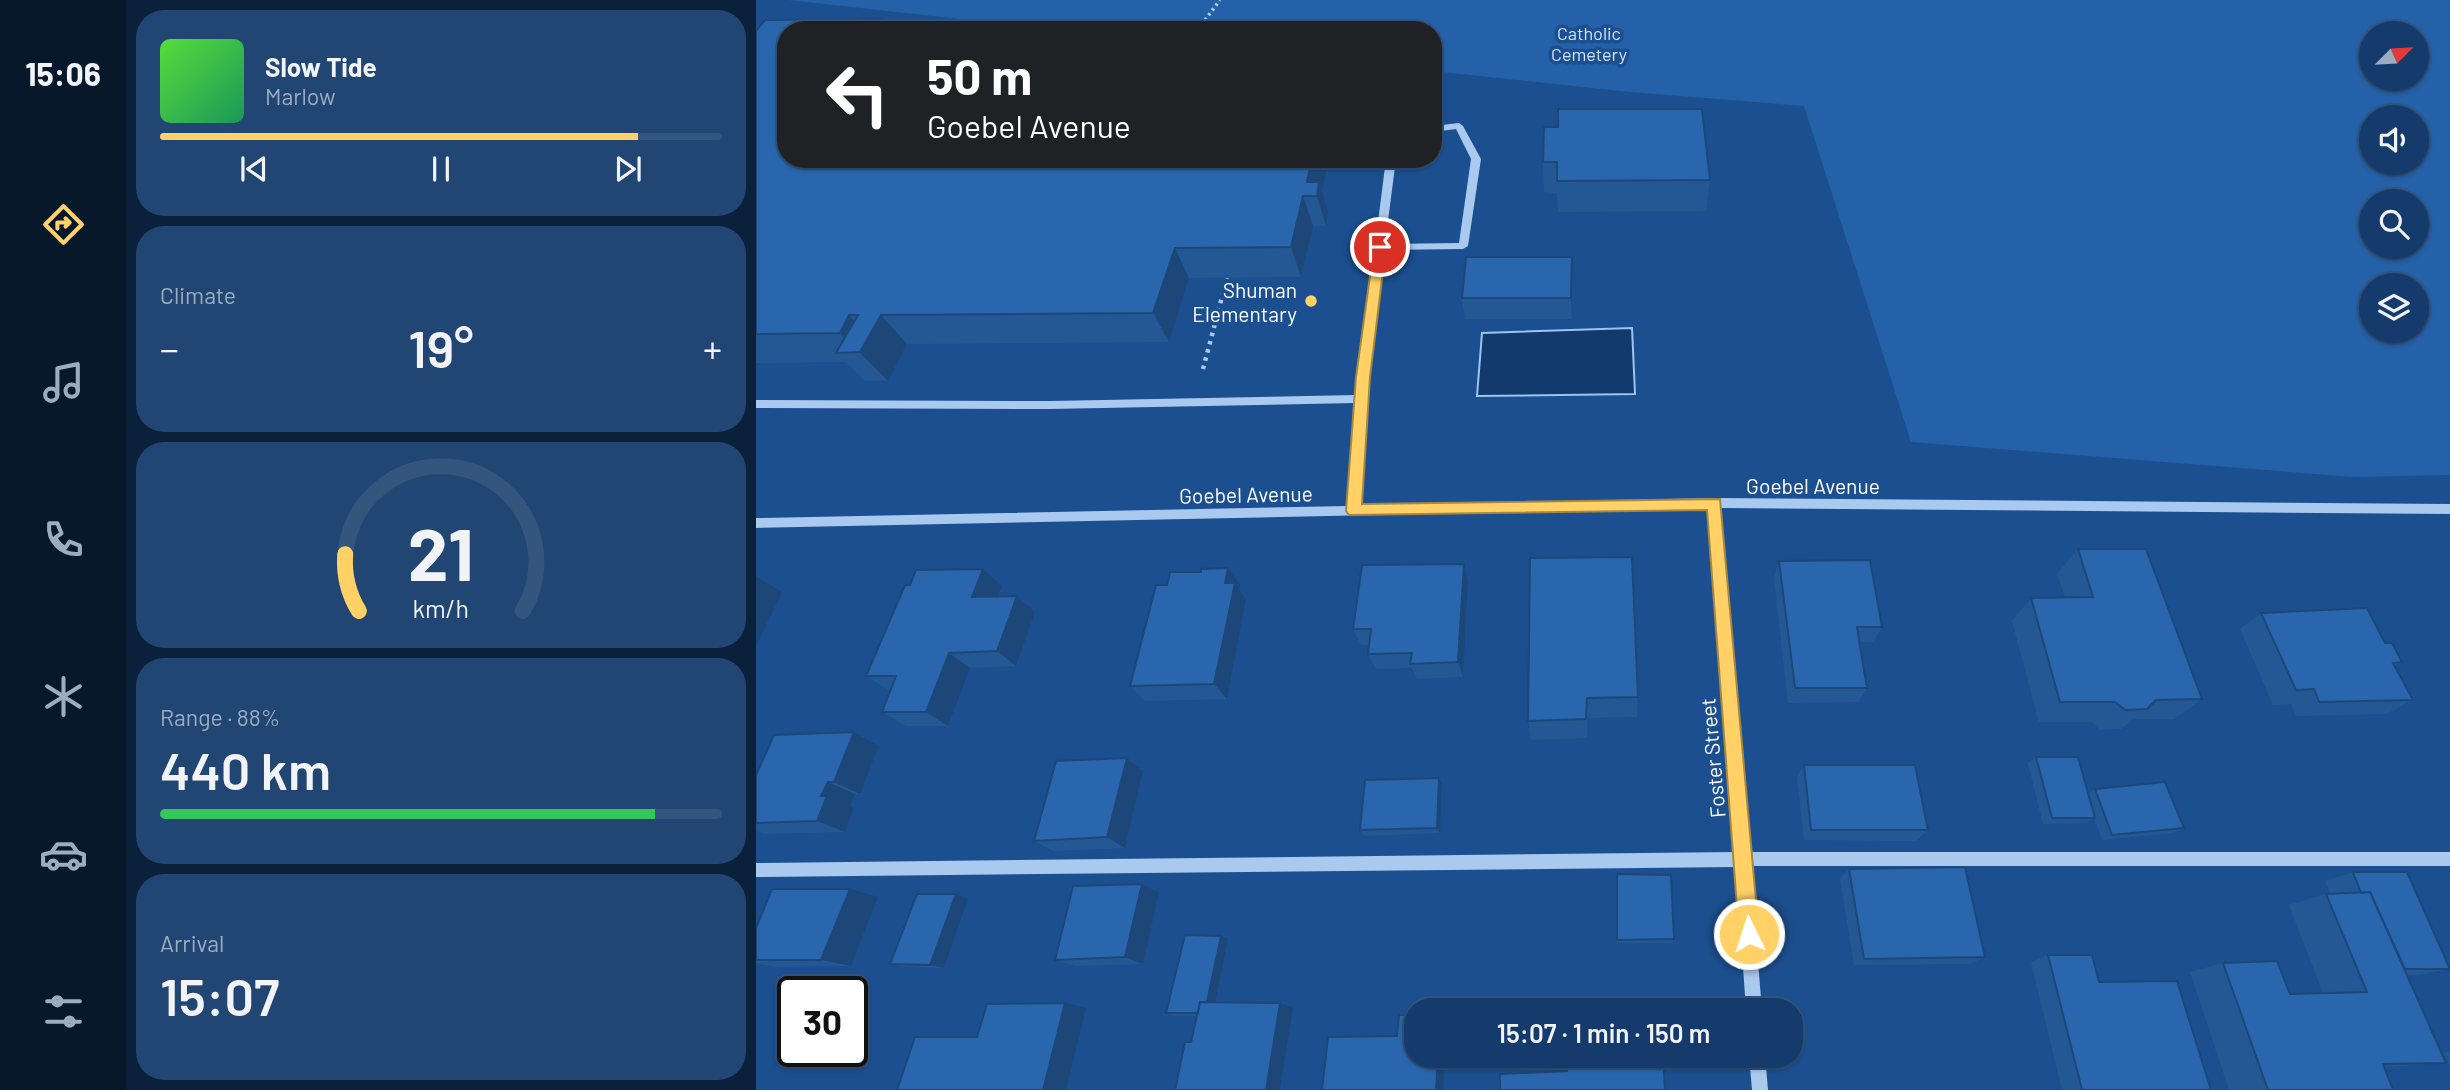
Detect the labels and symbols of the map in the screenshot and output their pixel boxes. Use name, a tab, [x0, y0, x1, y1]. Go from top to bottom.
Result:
north arrow	[2359, 21, 2429, 91]
park label: Catholic Cemetery	[1551, 22, 1627, 65]
pin	[1350, 217, 1410, 277]
place label: Shuman Elementary	[1192, 277, 1297, 326]
marker: Shuman Elementary	[1303, 293, 1319, 309]
street label: Goebel Avenue	[1746, 473, 1880, 498]
street label: Goebel Avenue	[1179, 480, 1313, 508]
street label: Foster Street	[1694, 697, 1730, 819]
position arrow	[1712, 897, 1786, 971]
speed limit sign: 30	[777, 976, 868, 1067]

